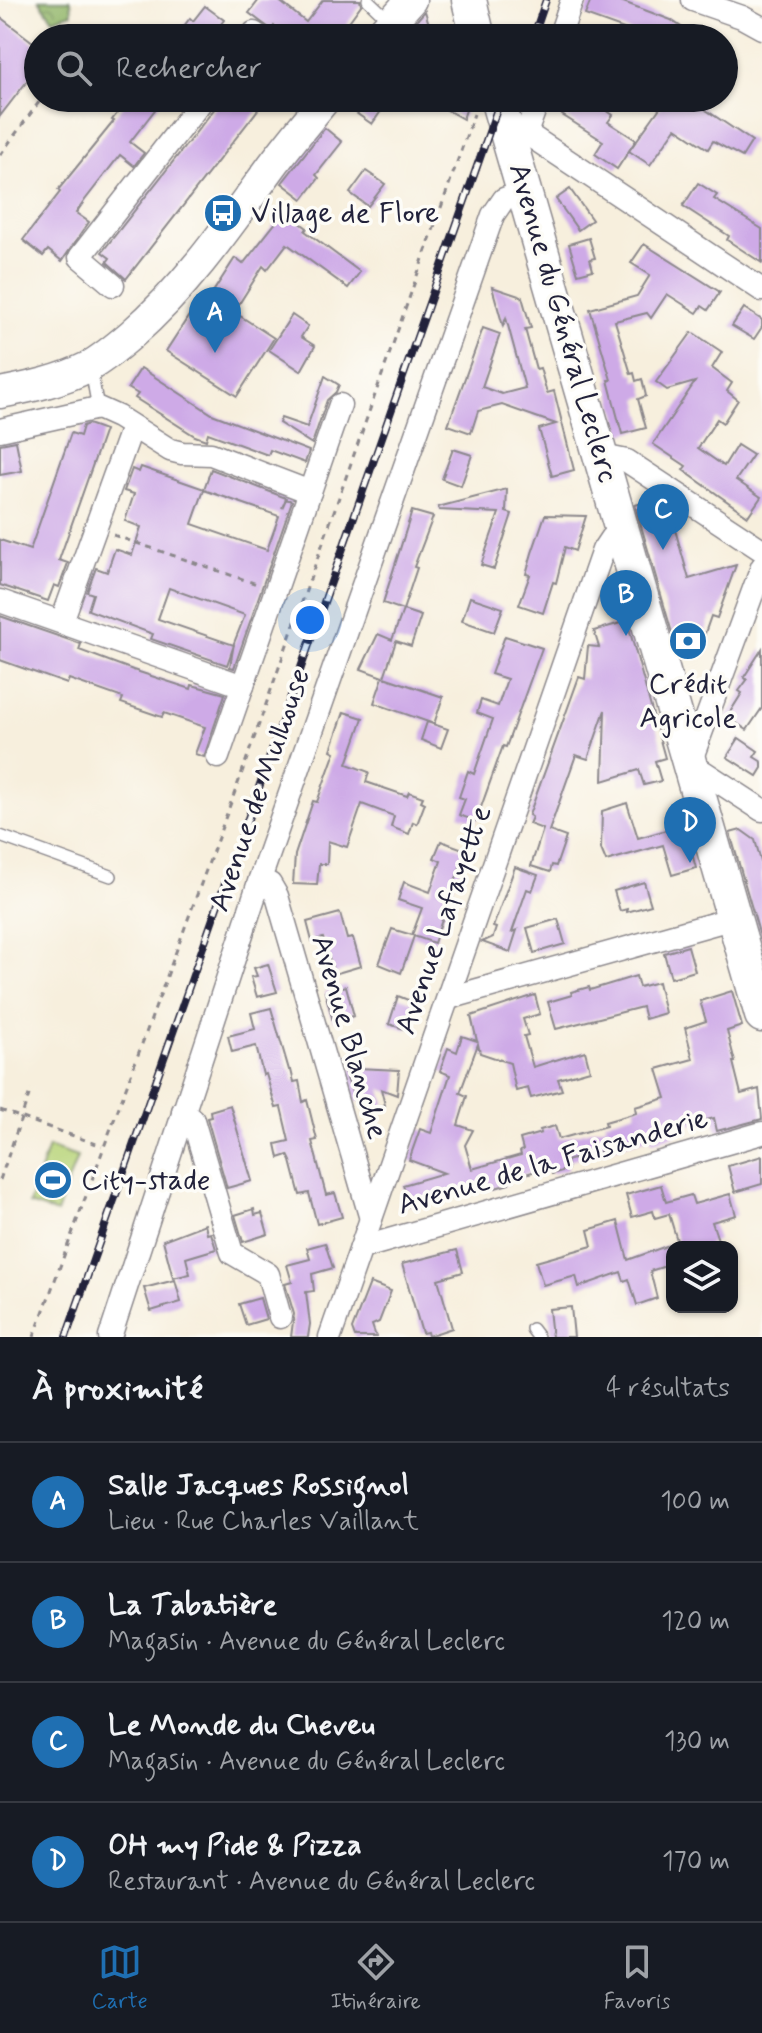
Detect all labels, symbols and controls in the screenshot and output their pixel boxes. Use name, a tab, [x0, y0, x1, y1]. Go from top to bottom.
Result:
search box	[24, 24, 738, 112]
icon: search	[52, 46, 96, 90]
text: Rechercher	[116, 49, 262, 88]
street label: Avenue du Général Leclerc	[499, 159, 627, 487]
bus stop icon: Village de Flore	[202, 192, 244, 234]
place label: Village de Flore	[251, 194, 439, 233]
pin: A	[189, 287, 241, 353]
pin: C	[637, 484, 689, 550]
pin: B	[600, 570, 652, 636]
your location	[290, 600, 330, 640]
bank icon: Crédit Agricole	[667, 620, 709, 662]
street label: Avenue de Mulhouse	[200, 663, 320, 917]
place label: Crédit Agricole	[639, 665, 737, 738]
pin: D	[664, 797, 716, 863]
street label: Avenue Lafayette	[387, 800, 501, 1040]
street label: Avenue Blanche	[301, 930, 397, 1144]
street label: Avenue de la Faisanderie	[393, 1099, 713, 1225]
sports icon: City-stade	[32, 1159, 74, 1201]
place label: City-stade	[81, 1161, 210, 1200]
map controls	[666, 1241, 738, 1313]
button: layers	[666, 1241, 738, 1313]
text: À proximité	[32, 1367, 203, 1412]
text: 4 résultats	[606, 1372, 730, 1406]
text: Salle Jacques Rossignol	[108, 1466, 409, 1505]
text: A	[49, 1485, 67, 1519]
text: 100 m	[660, 1485, 730, 1519]
text: Lieu · Rue Charles Vaillant	[108, 1505, 419, 1539]
text: La Tabatière	[108, 1586, 277, 1625]
text: B	[50, 1605, 66, 1639]
text: 120 m	[661, 1605, 730, 1639]
text: Magasin · Avenue du Général Leclerc	[108, 1625, 505, 1659]
text: Le Monde du Cheveu	[108, 1706, 375, 1745]
text: C	[49, 1725, 67, 1759]
text: 130 m	[664, 1725, 730, 1759]
text: Magasin · Avenue du Général Leclerc	[108, 1745, 505, 1779]
text: OH my Pide & Pizza	[108, 1826, 362, 1865]
text: D	[49, 1845, 67, 1879]
text: 170 m	[662, 1845, 730, 1879]
text: Restaurant · Avenue du Général Leclerc	[108, 1865, 535, 1899]
tab: Carte	[91, 1940, 148, 2016]
tab: Itinéraire	[331, 1940, 421, 2016]
tab: Favoris	[604, 1940, 671, 2016]

